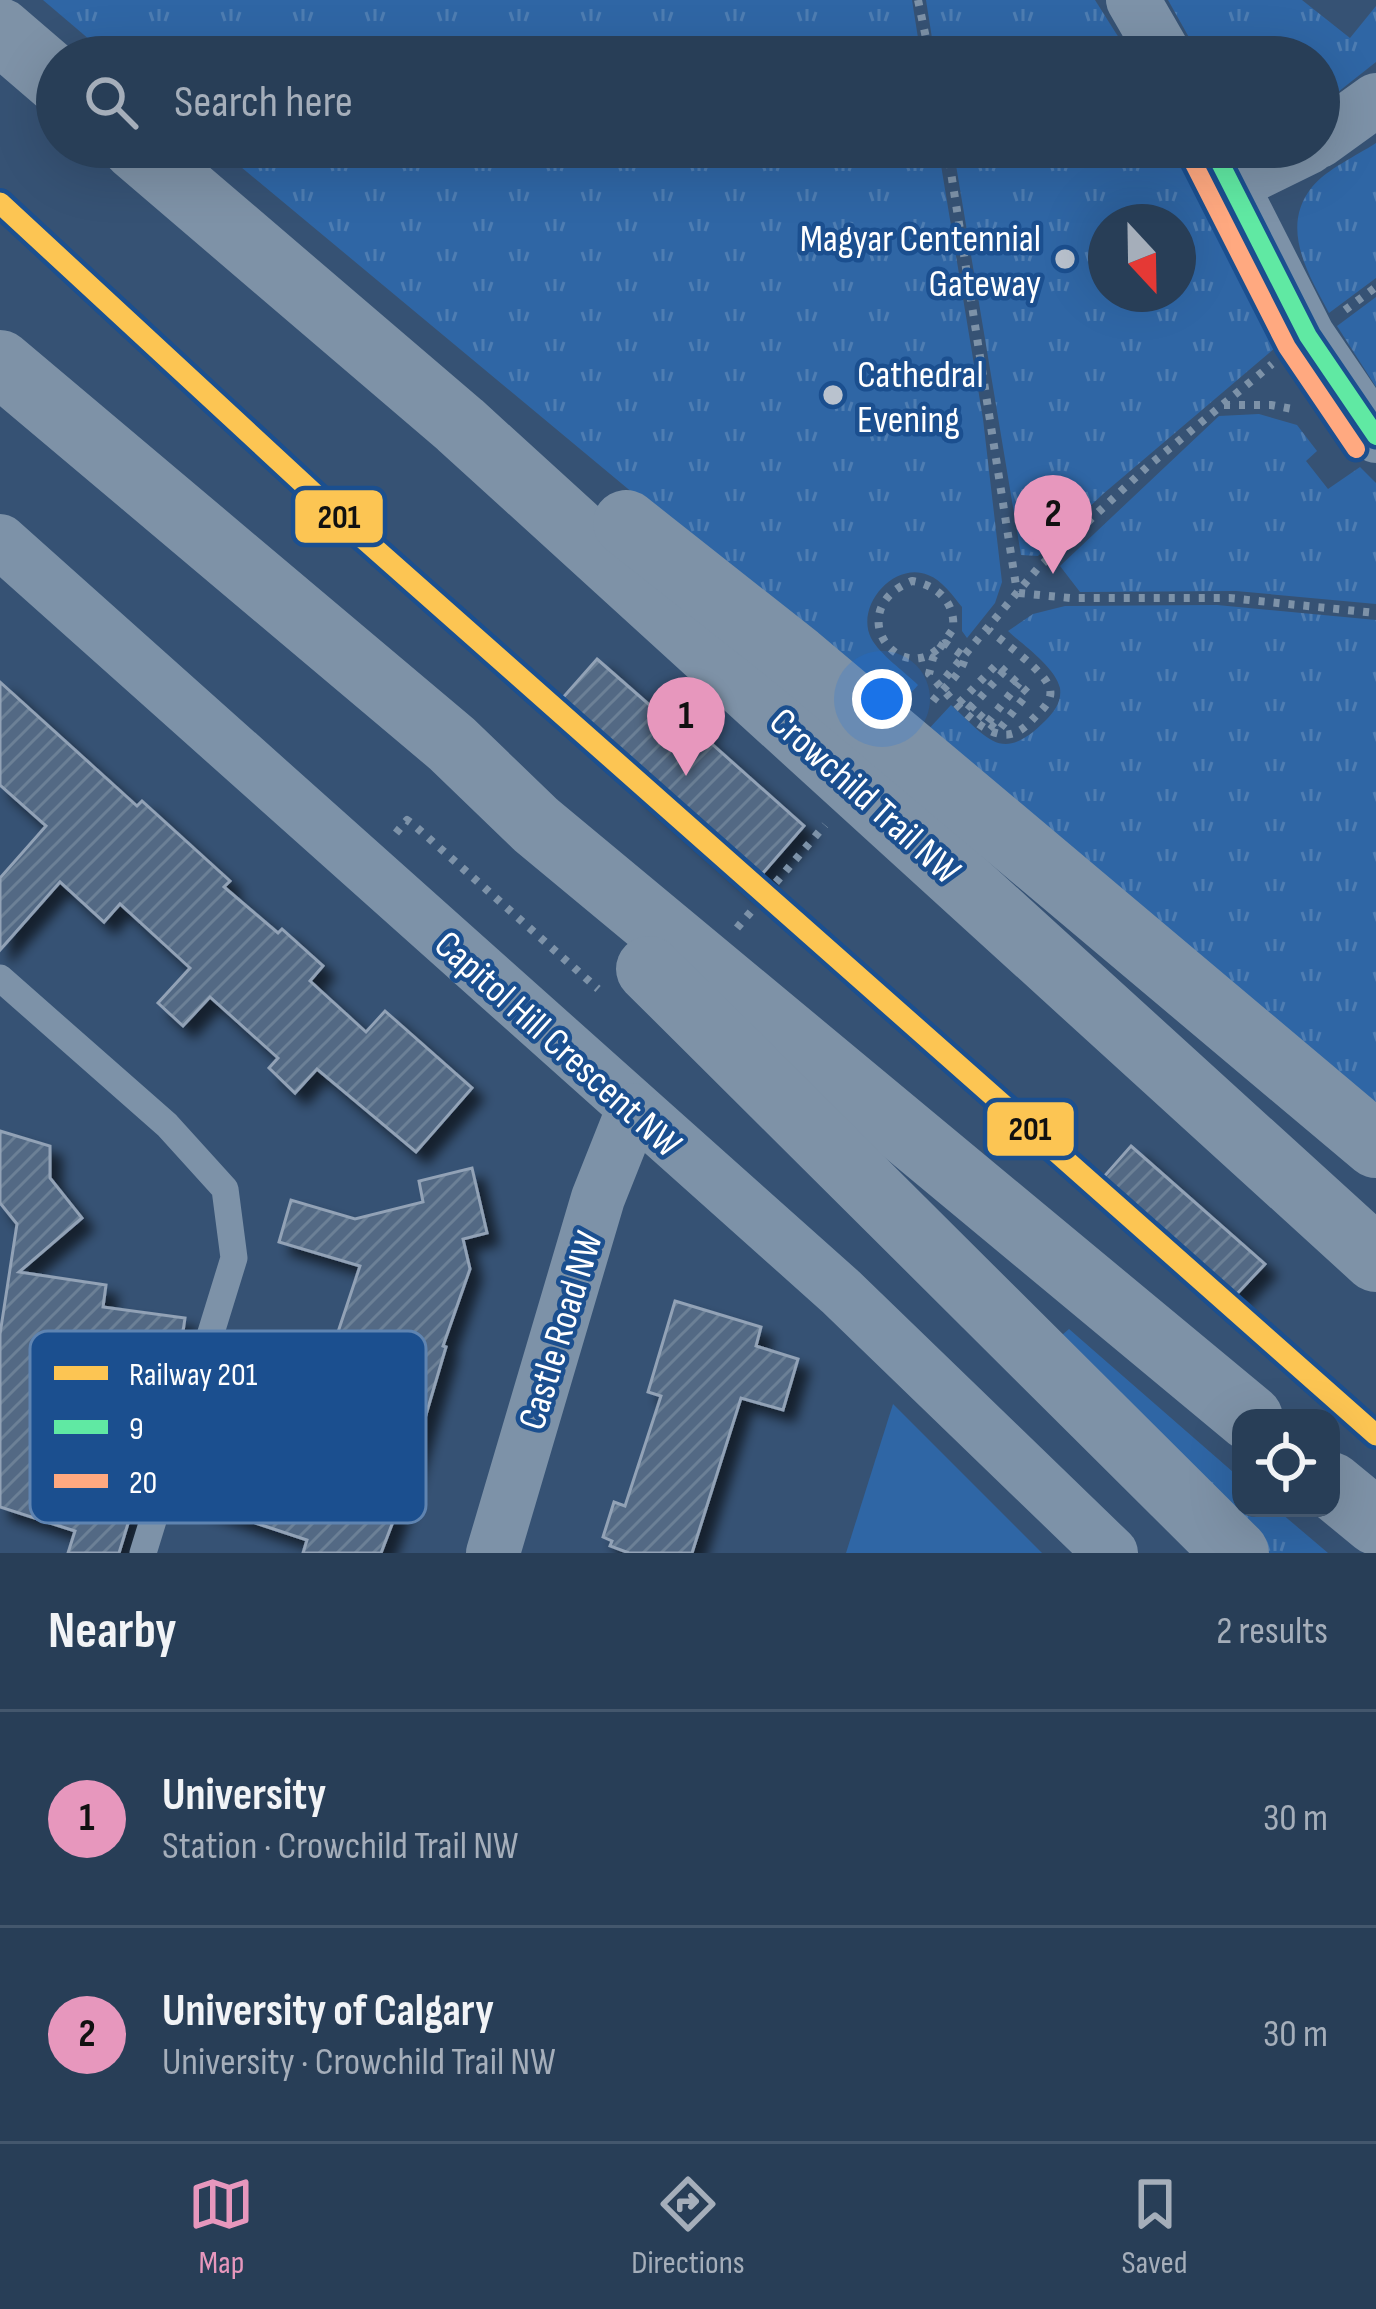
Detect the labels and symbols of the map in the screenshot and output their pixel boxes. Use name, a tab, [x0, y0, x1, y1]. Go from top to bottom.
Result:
north arrow	[1088, 204, 1196, 312]
place label: Magyar Centennial Gateway	[800, 216, 1041, 308]
marker: Magyar Centennial Gateway	[1052, 246, 1078, 272]
place label: Cathedral Evening	[857, 352, 984, 444]
marker: Cathedral Evening	[820, 382, 846, 408]
pin: 2	[1014, 475, 1092, 574]
line badge: 201	[293, 488, 385, 545]
text: 201	[317, 498, 361, 538]
your location	[852, 669, 912, 729]
pin: 1	[647, 677, 725, 776]
street label: Crowchild Trail NW	[759, 699, 970, 895]
street label: Capitol Hill Crescent NW	[424, 922, 691, 1168]
line badge: 201	[985, 1100, 1076, 1158]
text: 201	[1008, 1110, 1052, 1150]
street label: Castle Road NW	[509, 1226, 614, 1436]
legend	[30, 1331, 426, 1523]
text: Railway 201	[129, 1355, 258, 1395]
text: 9	[129, 1409, 144, 1449]
text: 20	[129, 1463, 157, 1503]

